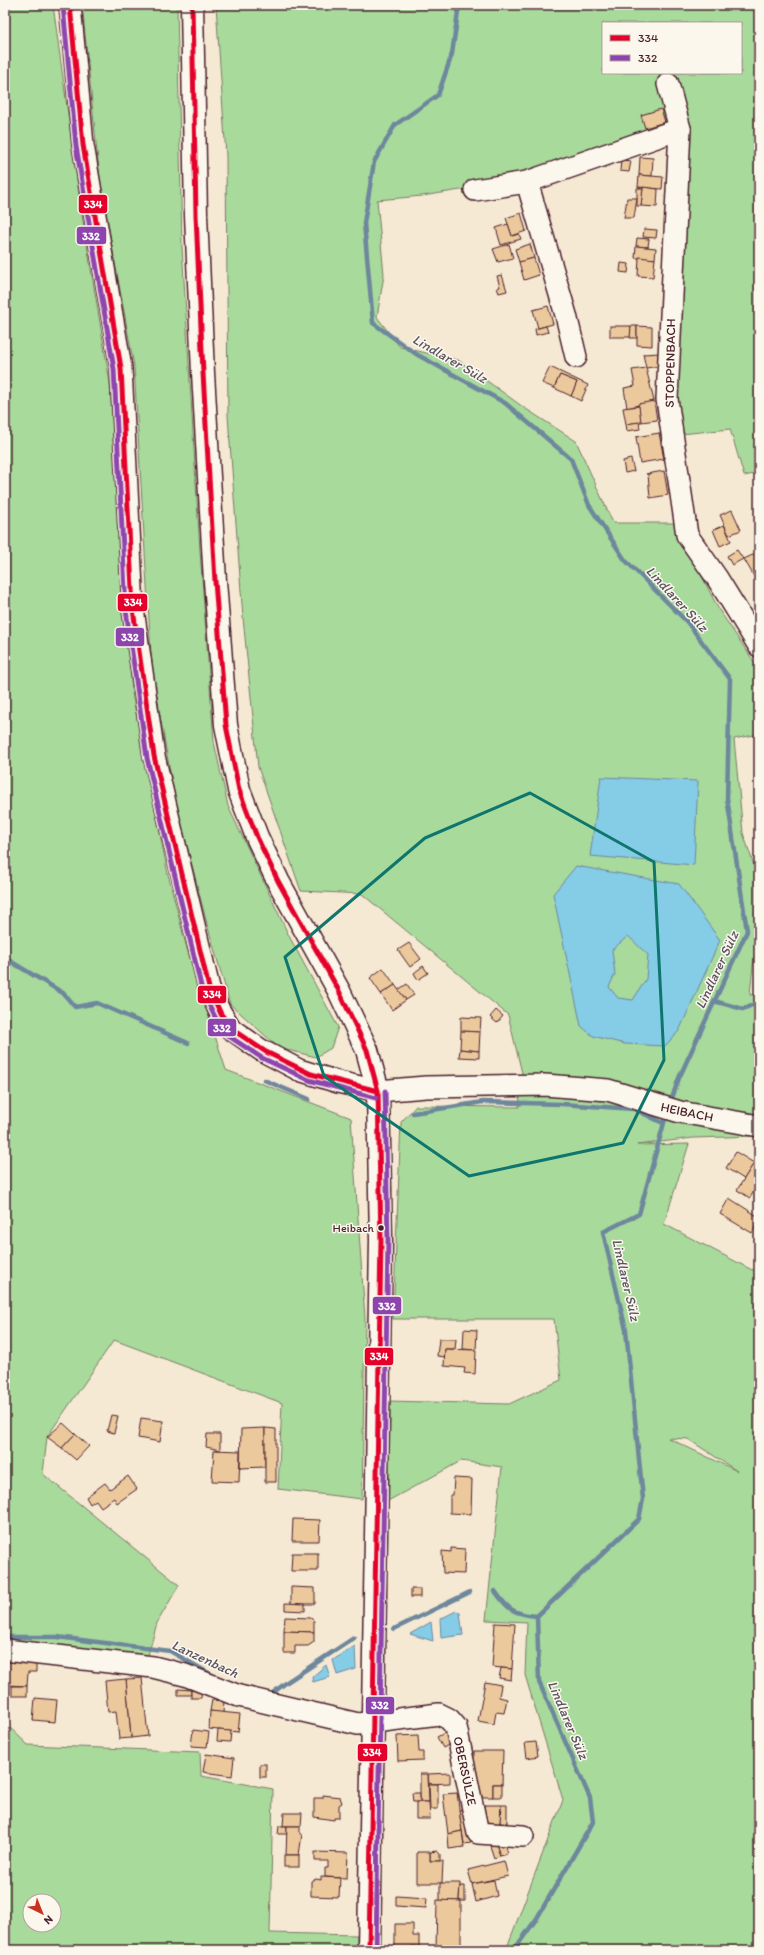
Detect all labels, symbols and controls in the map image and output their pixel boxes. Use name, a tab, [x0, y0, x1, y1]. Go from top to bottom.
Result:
legend	[602, 22, 742, 74]
text: 334	[638, 31, 658, 45]
text: 332	[638, 51, 658, 65]
line badge: 334	[78, 194, 108, 214]
text: 334	[84, 198, 103, 211]
line badge: 332	[76, 226, 107, 245]
text: 332	[82, 230, 100, 243]
street label: STOPPENBACH	[662, 318, 678, 408]
water label: Lindlarer Sülz	[409, 331, 492, 388]
water label: Lindlarer Sülz	[642, 563, 713, 637]
line badge: 334	[117, 593, 148, 612]
text: 334	[124, 596, 143, 609]
line badge: 332	[115, 627, 145, 647]
text: 332	[121, 631, 139, 644]
water label: Lindlarer Sülz	[692, 927, 743, 1012]
line badge: 334	[197, 985, 227, 1004]
text: 334	[203, 988, 222, 1001]
line badge: 332	[207, 1018, 237, 1037]
text: 332	[213, 1022, 231, 1035]
street label: HEIBACH	[659, 1099, 715, 1125]
place label: Heibach	[333, 1221, 375, 1235]
marker: Heibach	[376, 1223, 386, 1233]
water label: Lindlarer Sülz	[608, 1237, 644, 1324]
line badge: 332	[372, 1296, 402, 1315]
text: 332	[378, 1300, 396, 1313]
line badge: 334	[364, 1347, 394, 1366]
text: 334	[370, 1350, 389, 1363]
water label: Lanzenbach	[169, 1636, 242, 1682]
water label: Lindlarer Sülz	[544, 1678, 593, 1763]
line badge: 332	[365, 1696, 395, 1715]
text: 332	[371, 1699, 389, 1712]
street label: OBERSÜLZE	[450, 1735, 481, 1807]
line badge: 334	[357, 1743, 388, 1762]
text: 334	[363, 1746, 382, 1759]
north arrow	[22, 1893, 62, 1933]
text: N	[41, 1913, 56, 1927]

